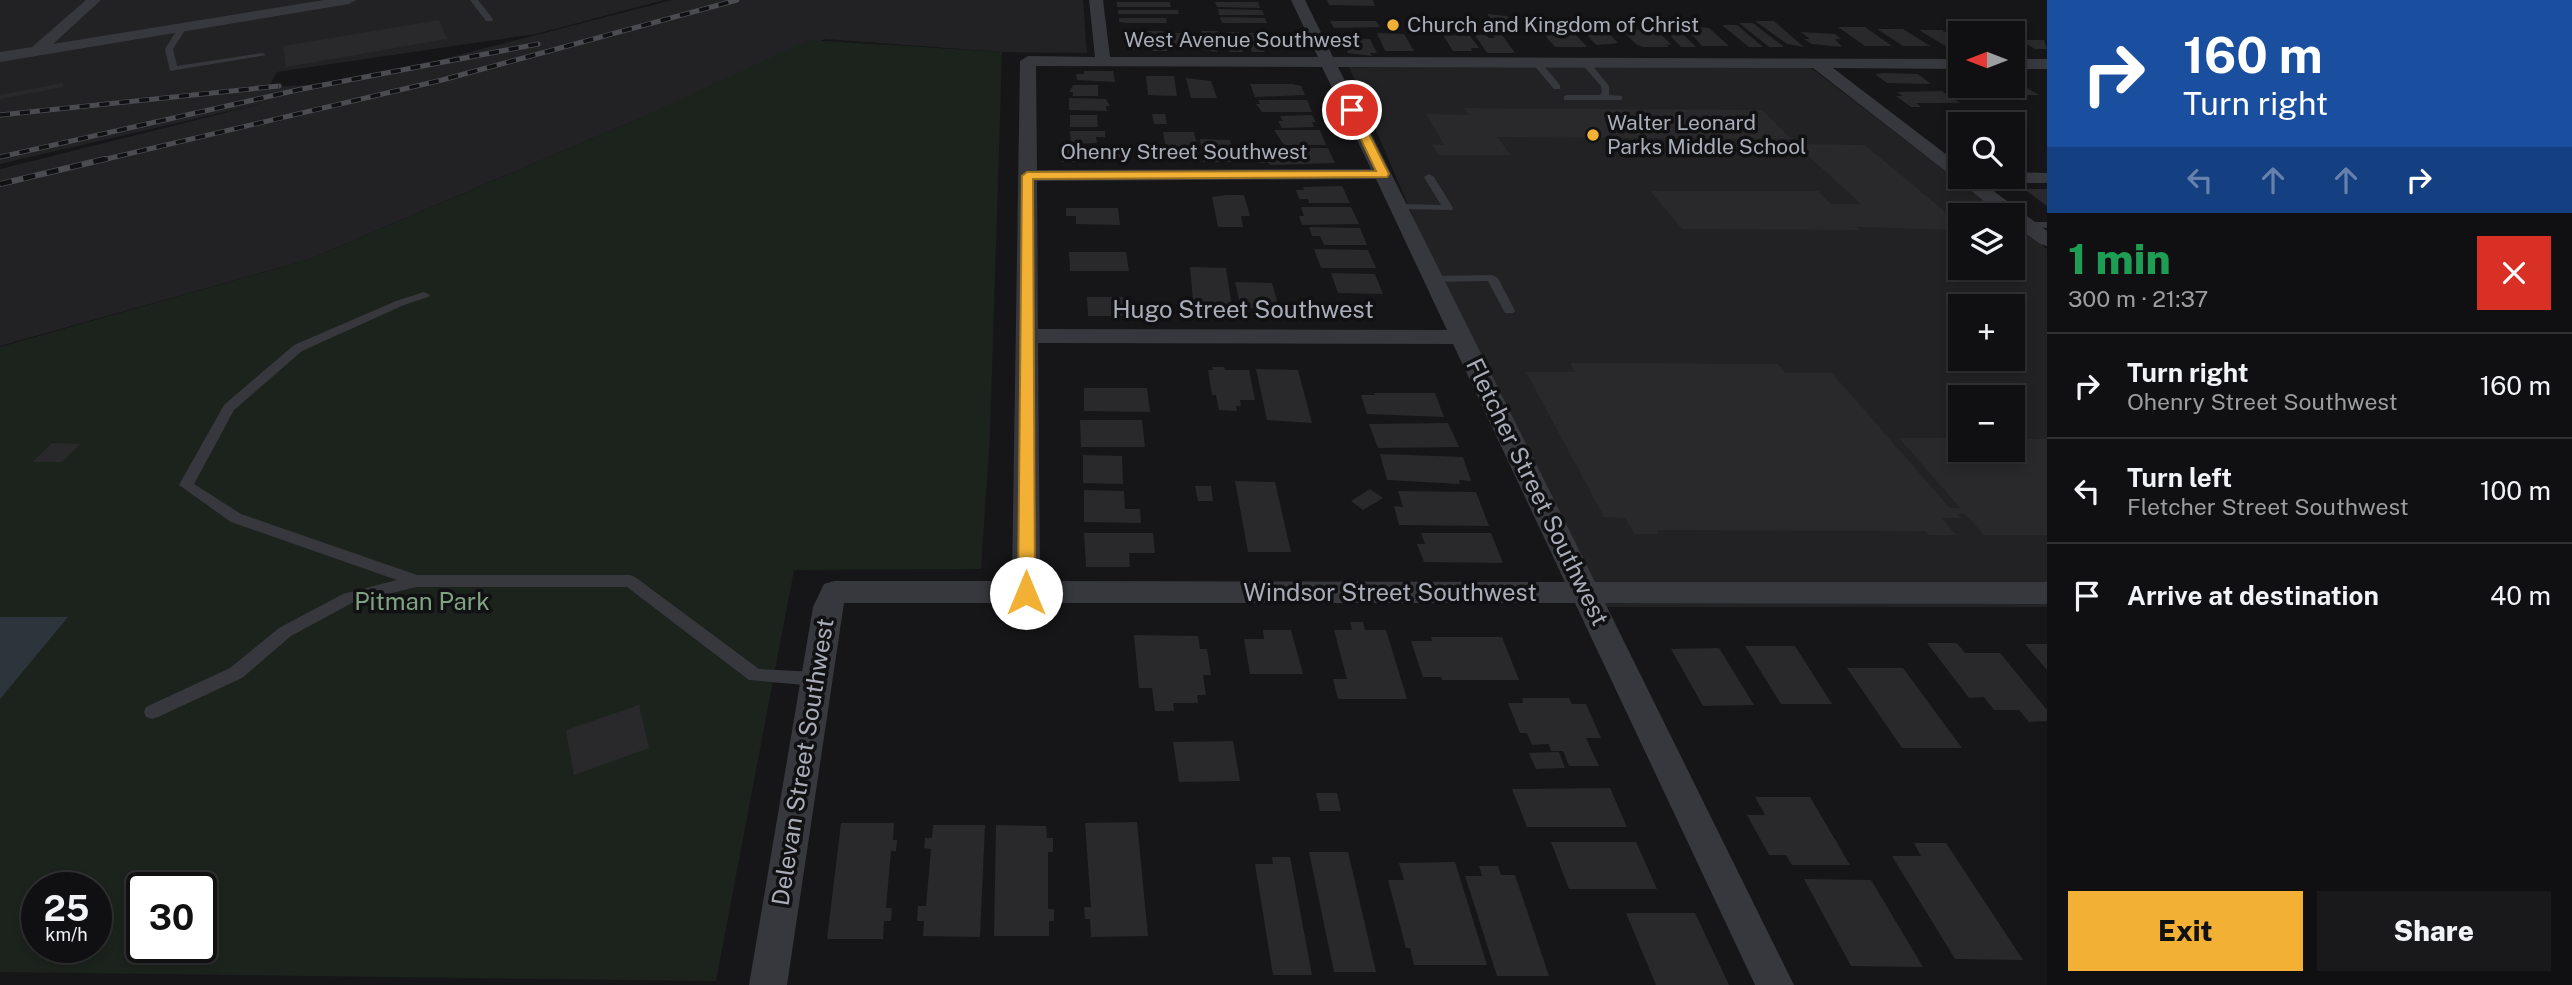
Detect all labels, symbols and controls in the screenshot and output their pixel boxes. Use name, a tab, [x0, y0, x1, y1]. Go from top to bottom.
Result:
place label: Church and Kingdom of Christ	[1407, 12, 1699, 37]
marker: Church and Kingdom of Christ	[1385, 17, 1401, 33]
north arrow	[1948, 21, 2025, 98]
map controls	[1948, 21, 2025, 462]
text: 160 m	[2183, 26, 2323, 84]
street label: West Avenue Southwest	[1124, 27, 1360, 52]
icon: right	[2068, 28, 2159, 119]
pin	[1322, 80, 1382, 140]
text: Turn right	[2183, 85, 2328, 122]
icon: arrive	[1333, 91, 1371, 129]
place label: Walter Leonard Parks Middle School	[1607, 110, 1806, 159]
button: search	[1948, 112, 2025, 189]
marker: Walter Leonard Parks Middle School	[1585, 127, 1601, 143]
street label: Ohenry Street Southwest	[1060, 139, 1308, 164]
icon: left	[2181, 161, 2219, 199]
icon: ahead	[2254, 161, 2292, 199]
icon: ahead	[2327, 161, 2365, 199]
icon: right	[2400, 161, 2438, 199]
button: layers	[1948, 203, 2025, 280]
text: 1 min	[2068, 234, 2171, 283]
button: close	[2477, 236, 2551, 310]
text: 300 m · 21:37	[2068, 285, 2208, 312]
button: +	[1948, 294, 2025, 371]
street label: Hugo Street Southwest	[1112, 295, 1374, 323]
street label: Fletcher Street Southwest	[1461, 353, 1615, 630]
text: Turn right	[2127, 357, 2249, 388]
icon: right	[2068, 367, 2106, 405]
text: 160 m	[2480, 370, 2551, 401]
button: −	[1948, 385, 2025, 462]
text: Ohenry Street Southwest	[2127, 388, 2398, 415]
text: Turn left	[2127, 462, 2232, 493]
icon: left	[2068, 472, 2106, 510]
text: 100 m	[2480, 475, 2551, 506]
text: Fletcher Street Southwest	[2127, 493, 2409, 520]
position arrow	[989, 556, 1063, 630]
icon: arrive	[2068, 577, 2106, 615]
street label: Windsor Street Southwest	[1243, 578, 1537, 606]
text: Arrive at destination	[2127, 580, 2379, 611]
text: 40 m	[2490, 580, 2551, 611]
park label: Pitman Park	[354, 587, 490, 615]
street label: Delevan Street Southwest	[765, 616, 839, 907]
speed limit sign: 30	[126, 872, 217, 963]
text: 25	[44, 888, 89, 929]
button: Exit	[2068, 891, 2303, 971]
button: Share	[2317, 891, 2551, 971]
text: km/h	[45, 924, 88, 945]

